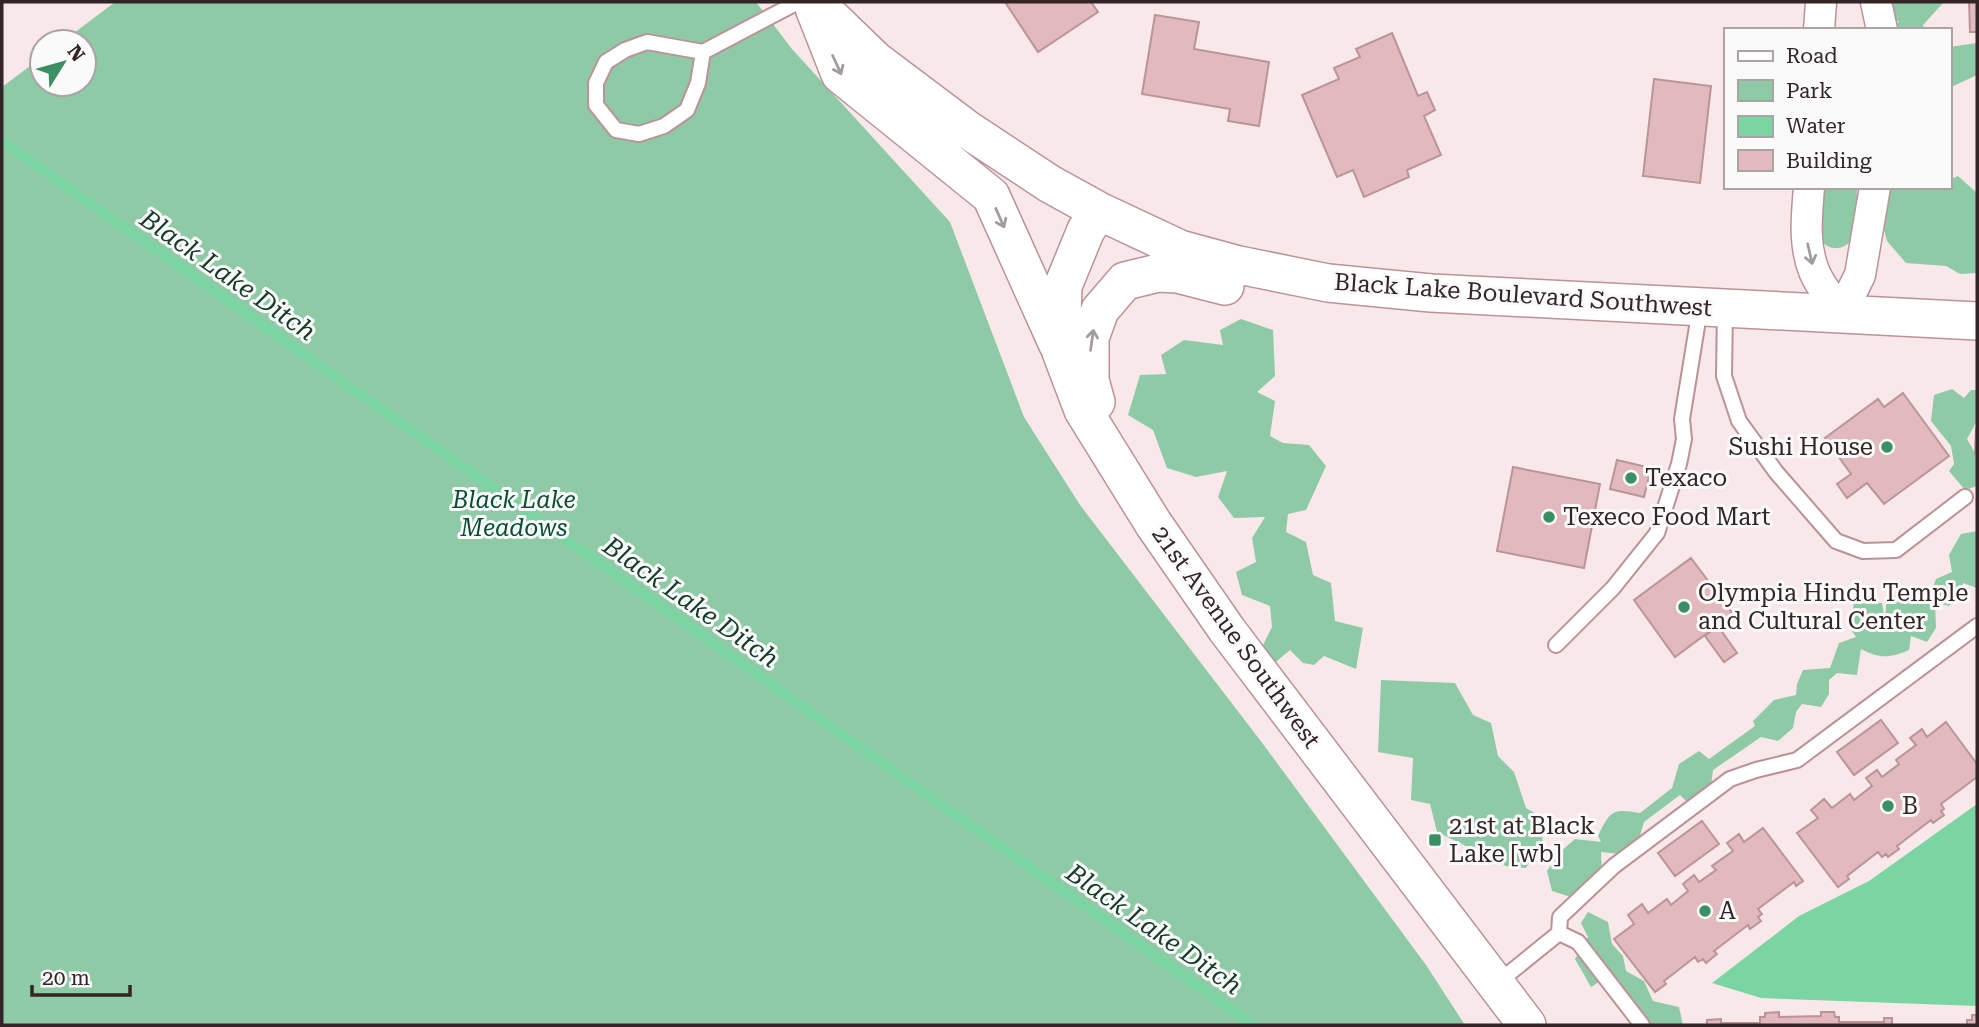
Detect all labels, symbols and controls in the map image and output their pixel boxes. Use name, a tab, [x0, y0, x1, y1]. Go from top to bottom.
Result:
north arrow	[28, 28, 98, 98]
legend	[1724, 28, 1951, 189]
text: N	[63, 40, 90, 66]
text: Road	[1786, 44, 1838, 68]
one-way arrow	[831, 54, 844, 75]
text: Park	[1786, 79, 1832, 103]
text: Water	[1786, 114, 1846, 138]
text: Building	[1786, 149, 1872, 173]
water label: Black Lake Ditch	[134, 203, 321, 347]
one-way arrow	[994, 207, 1007, 229]
one-way arrow	[1804, 242, 1817, 265]
street label: Black Lake Boulevard Southwest	[1333, 268, 1713, 322]
one-way arrow	[1085, 329, 1098, 352]
place label: Sushi House	[1729, 433, 1873, 461]
marker: Sushi House	[1879, 439, 1895, 455]
place label: Texaco	[1645, 464, 1727, 492]
marker: Texaco	[1623, 470, 1639, 486]
park label: Black Lake Meadows	[451, 486, 576, 542]
place label: Texeco Food Mart	[1563, 503, 1771, 531]
marker: Texeco Food Mart	[1541, 509, 1557, 525]
street label: 21st Avenue Southwest	[1146, 521, 1326, 753]
water label: Black Lake Ditch	[597, 530, 784, 674]
place label: Olympia Hindu Temple and Cultural Center	[1698, 579, 1968, 635]
marker: Olympia Hindu Temple and Cultural Center	[1676, 599, 1692, 615]
place label: B	[1902, 792, 1918, 820]
marker: B	[1880, 798, 1896, 814]
place label: 21st at Black Lake [wb]	[1449, 812, 1595, 868]
marker: 21st at Black Lake [wb]	[1427, 832, 1443, 848]
water label: Black Lake Ditch	[1060, 857, 1247, 1001]
place label: A	[1719, 897, 1736, 925]
marker: A	[1697, 903, 1713, 919]
scale bar	[32, 954, 130, 998]
text: 20 m	[42, 966, 90, 990]

